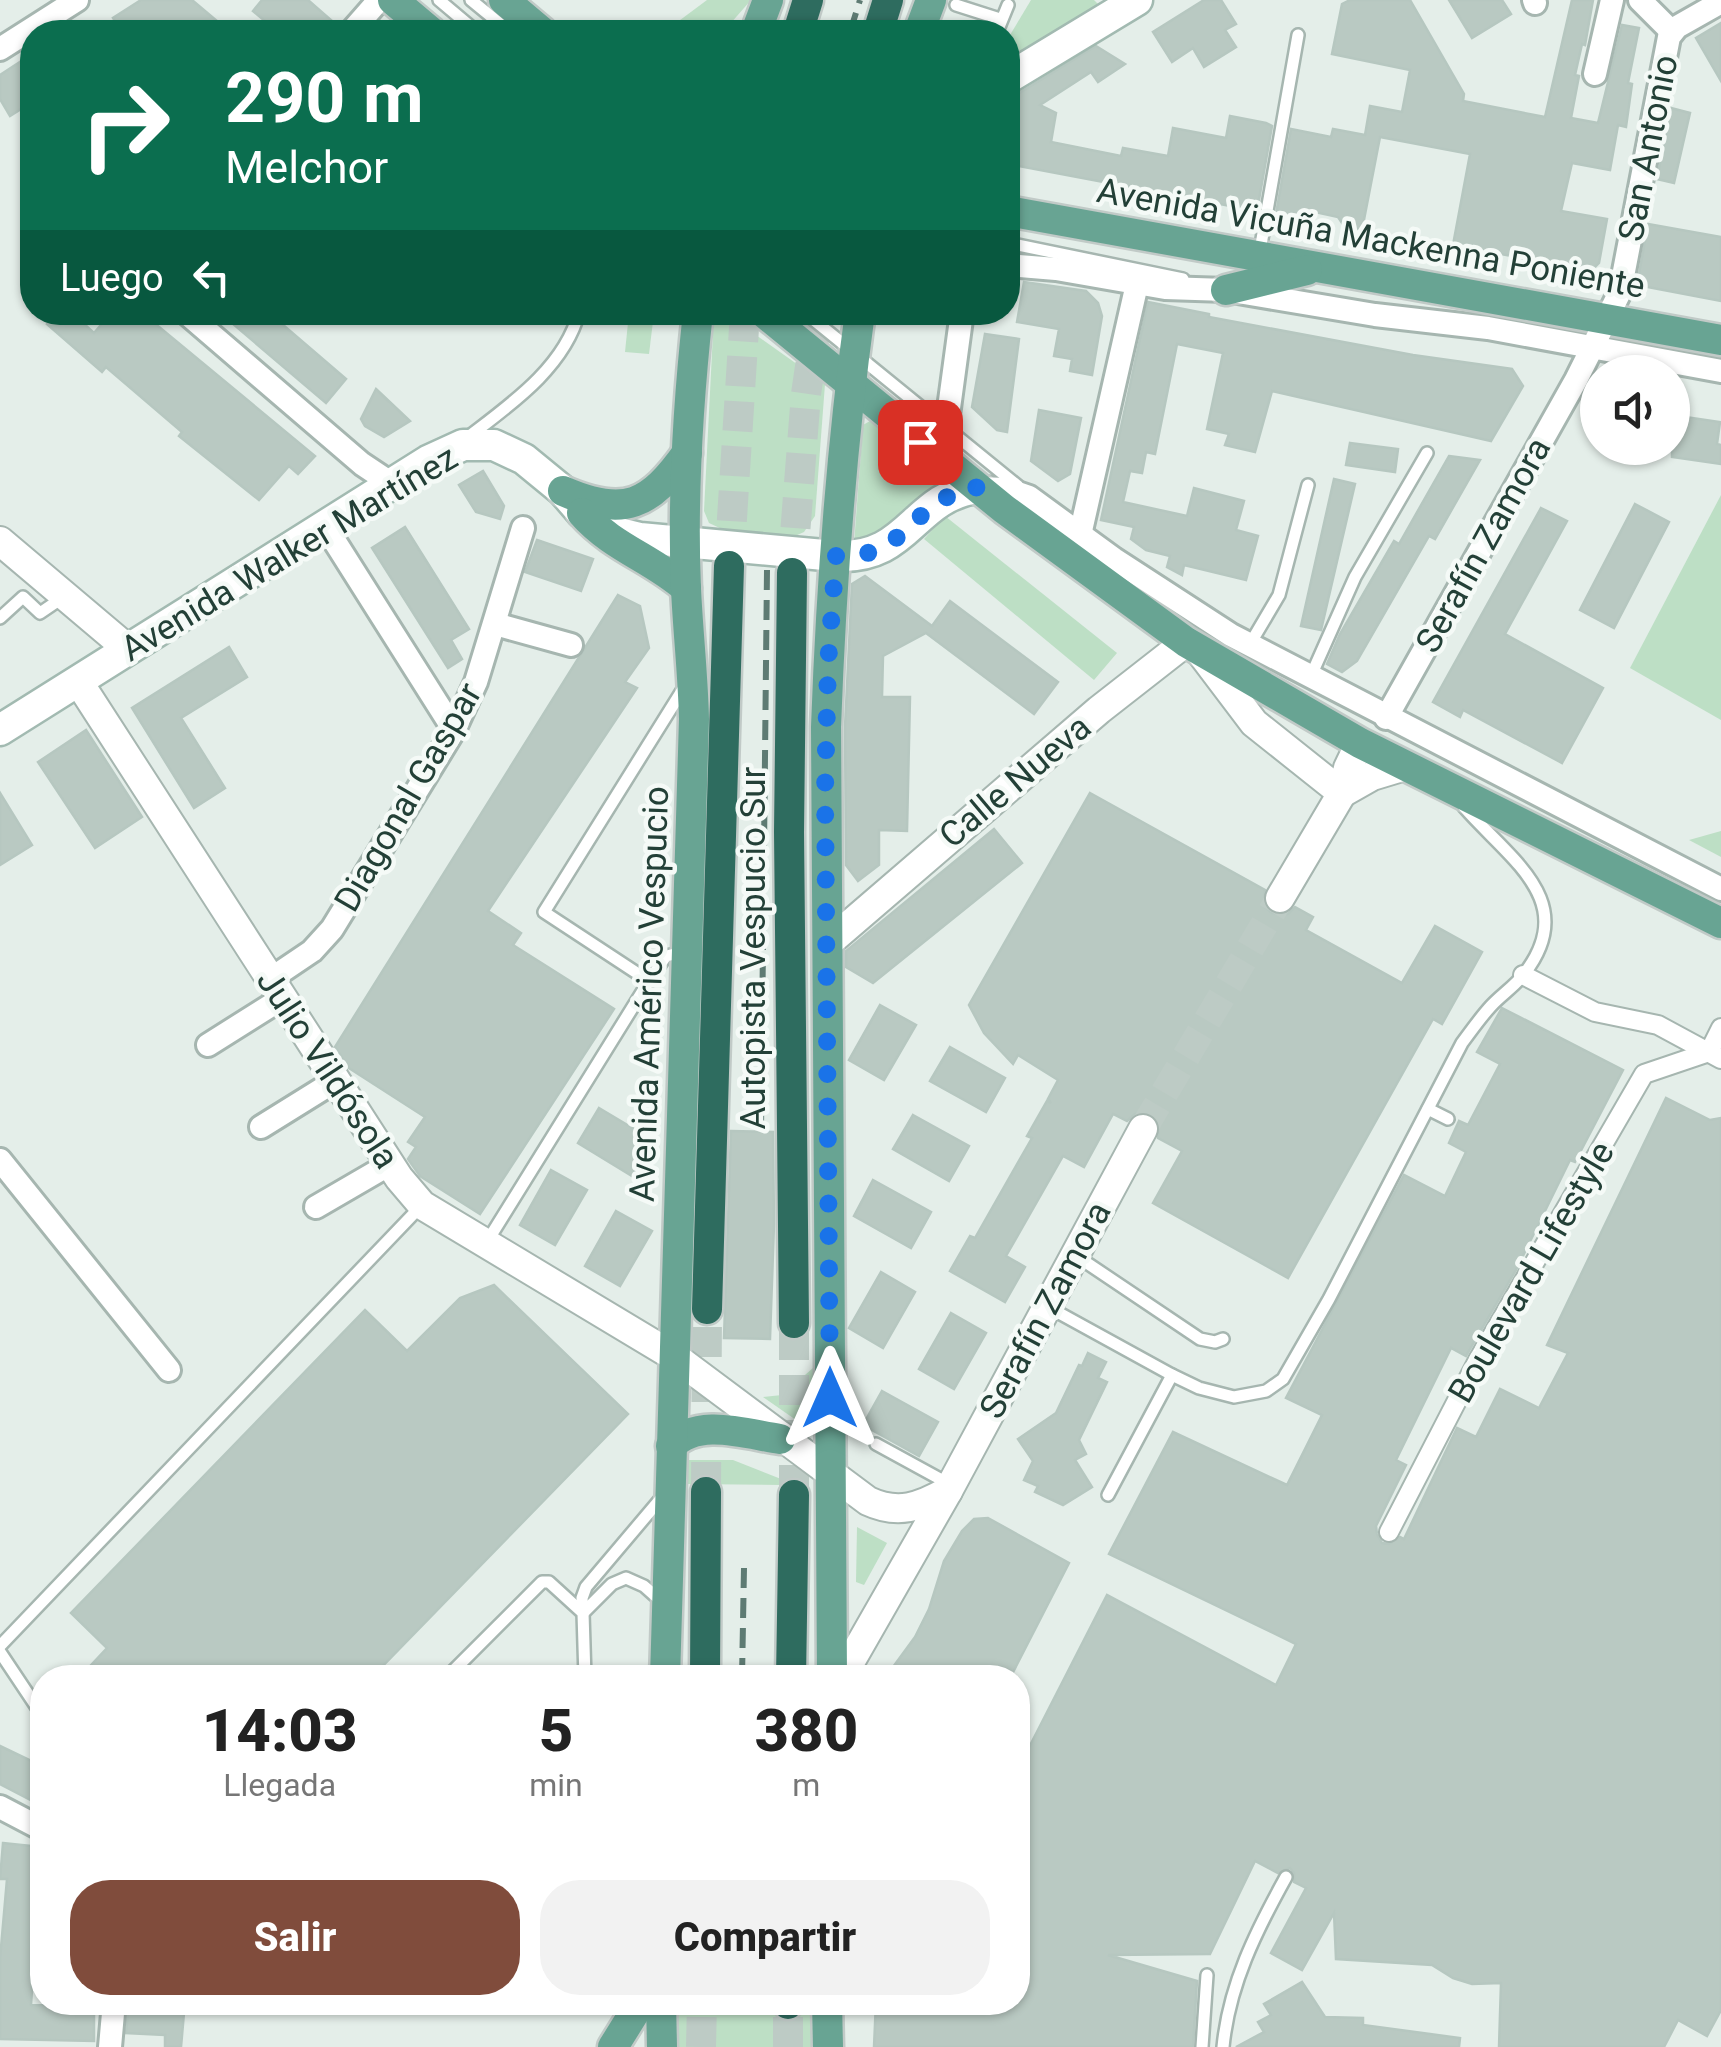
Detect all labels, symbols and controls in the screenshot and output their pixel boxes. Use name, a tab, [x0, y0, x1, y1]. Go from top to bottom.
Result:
street label: San Antonio	[1610, 51, 1687, 245]
text: 290 m	[225, 57, 424, 139]
icon: right	[60, 60, 190, 190]
text: Melchor	[225, 141, 388, 194]
street label: Avenida Vicuña Mackenna Poniente	[1094, 170, 1648, 307]
icon: left	[184, 250, 239, 305]
text: Luego	[60, 256, 164, 300]
map controls	[1580, 355, 1690, 465]
button: sound	[1580, 355, 1690, 465]
pin	[878, 400, 963, 485]
icon: arrive	[893, 415, 948, 470]
street label: Serafín Zamora	[1408, 431, 1559, 660]
street label: Avenida Walker Martínez	[114, 437, 465, 670]
street label: Diagonal Gaspar	[326, 676, 491, 919]
street label: Calle Nueva	[932, 706, 1099, 856]
street label: Autopista Vespucio Sur	[733, 766, 774, 1129]
street label: Avenida Américo Vespucio	[622, 785, 677, 1203]
street label: Julio Vildósola	[248, 962, 407, 1176]
street label: Boulevard Lifestyle	[1440, 1135, 1623, 1410]
street label: Serafín Zamora	[971, 1195, 1120, 1425]
position arrow	[778, 1346, 882, 1450]
text: 14:03	[202, 1695, 358, 1766]
text: 5	[539, 1695, 573, 1766]
text: 380	[754, 1695, 858, 1766]
text: Llegada	[223, 1766, 336, 1804]
text: min	[529, 1766, 583, 1804]
text: m	[792, 1766, 820, 1804]
button: Salir	[70, 1880, 520, 1995]
button: Compartir	[540, 1880, 990, 1995]

